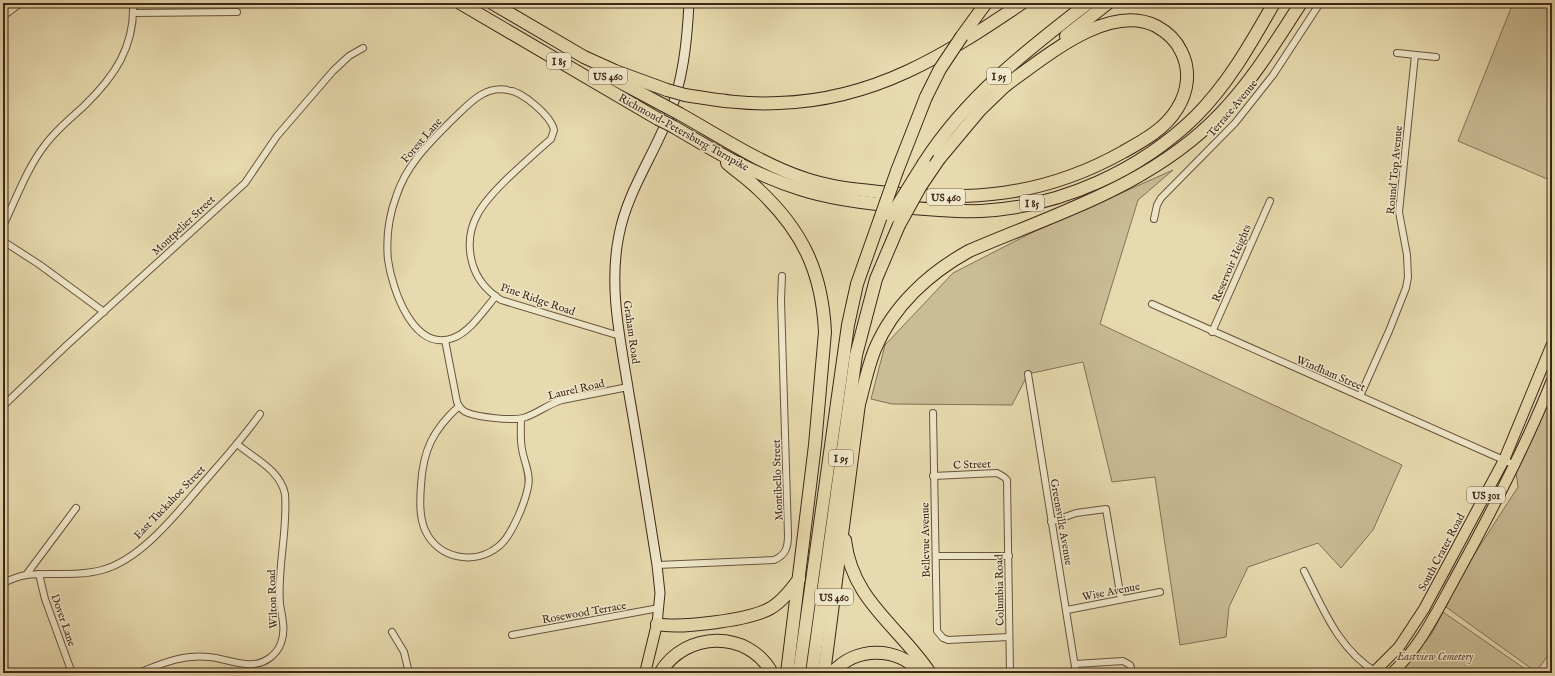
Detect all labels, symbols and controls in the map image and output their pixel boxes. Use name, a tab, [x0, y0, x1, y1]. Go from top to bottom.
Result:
road number: I 85	[547, 53, 571, 69]
road number: US 460	[589, 68, 627, 84]
road number: I 95	[987, 68, 1011, 84]
street label: Terrace Avenue	[1205, 77, 1261, 140]
street label: Richmond-Petersburg Turnpike	[616, 91, 751, 175]
street label: Forest Lane	[398, 115, 445, 166]
street label: Round Top Avenue	[1384, 125, 1406, 215]
road number: US 460	[927, 189, 965, 205]
street label: Montpelier Street	[149, 193, 218, 259]
road number: I 85	[1020, 195, 1044, 211]
street label: Reservoir Heights	[1209, 222, 1255, 304]
street label: Pine Ridge Road	[499, 281, 577, 319]
street label: Graham Road	[620, 300, 642, 365]
street label: Windham Street	[1294, 353, 1368, 395]
street label: Laurel Road	[547, 377, 606, 403]
street label: Montibello Street	[770, 439, 786, 521]
road number: I 95	[829, 450, 853, 466]
street label: C Street	[953, 457, 991, 473]
street label: East Tuckahoe Street	[131, 463, 209, 542]
street label: Greensville Avenue	[1047, 478, 1076, 566]
road number: US 301	[1467, 487, 1505, 503]
street label: Bellevue Avenue	[918, 502, 934, 578]
street label: South Crater Road	[1416, 511, 1468, 594]
street label: Columbia Road	[992, 554, 1008, 626]
street label: Wilton Road	[265, 569, 281, 629]
street label: Wise Avenue	[1081, 580, 1141, 604]
road number: US 460	[815, 589, 853, 605]
street label: Dover Lane	[48, 592, 79, 648]
street label: Rosewood Terrace	[541, 599, 627, 627]
park label: Eastview Cemetery	[1396, 650, 1474, 664]

